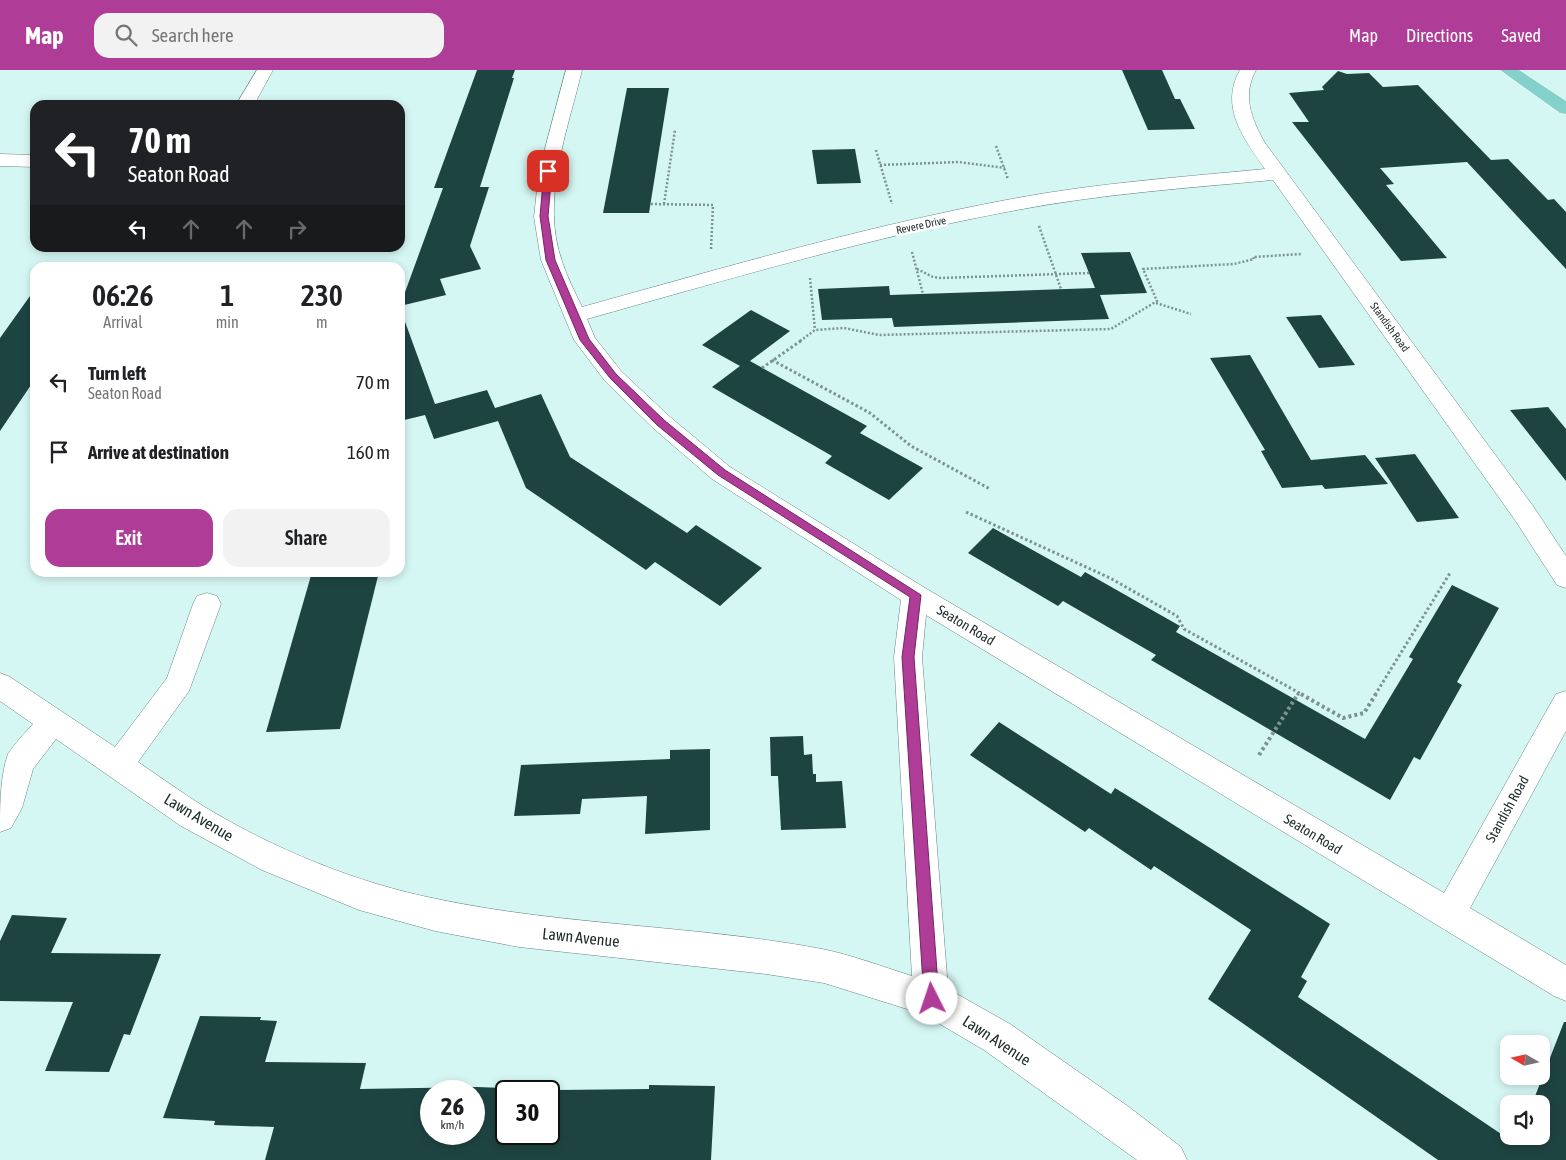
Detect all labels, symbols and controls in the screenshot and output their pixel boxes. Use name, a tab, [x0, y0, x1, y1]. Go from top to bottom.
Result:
search box	[94, 13, 444, 58]
icon: search	[112, 21, 140, 49]
text: Map	[25, 22, 64, 49]
text: Search here	[152, 24, 234, 46]
text: Map	[1349, 25, 1378, 46]
text: Directions	[1406, 25, 1473, 46]
text: Saved	[1501, 25, 1541, 46]
icon: left	[45, 120, 110, 185]
text: 70 m	[128, 120, 191, 160]
pin	[527, 150, 569, 192]
icon: arrive	[534, 157, 562, 185]
text: Seaton Road	[128, 161, 230, 187]
street label: Revere Drive	[895, 214, 947, 236]
icon: left	[124, 215, 152, 243]
icon: ahead	[177, 215, 205, 243]
icon: ahead	[230, 215, 258, 243]
icon: right	[283, 215, 311, 243]
text: 06:26	[92, 278, 154, 312]
text: 1	[220, 278, 234, 312]
text: 230	[301, 278, 343, 312]
street label: Standish Road	[1368, 300, 1412, 354]
text: Arrival	[103, 313, 142, 331]
text: min	[216, 313, 239, 331]
text: m	[316, 313, 328, 331]
text: Turn left	[88, 362, 146, 384]
icon: left	[45, 368, 73, 396]
text: 70 m	[356, 371, 390, 393]
text: Seaton Road	[88, 384, 162, 402]
icon: arrive	[45, 438, 73, 466]
text: Arrive at destination	[88, 441, 229, 463]
text: 160 m	[347, 441, 390, 463]
button: Exit	[45, 509, 213, 567]
button: Share	[223, 509, 390, 567]
street label: Seaton Road	[934, 601, 998, 649]
street label: Standish Road	[1482, 773, 1532, 845]
street label: Lawn Avenue	[161, 789, 237, 845]
street label: Seaton Road	[1281, 810, 1345, 858]
street label: Lawn Avenue	[542, 924, 620, 950]
position arrow	[905, 972, 957, 1024]
street label: Lawn Avenue	[960, 1011, 1034, 1069]
north arrow	[1500, 1035, 1550, 1085]
map controls	[1500, 1035, 1550, 1145]
speed limit sign: 30	[495, 1080, 560, 1145]
text: 26	[441, 1092, 464, 1120]
button: sound	[1500, 1095, 1550, 1145]
text: km/h	[441, 1118, 464, 1132]

